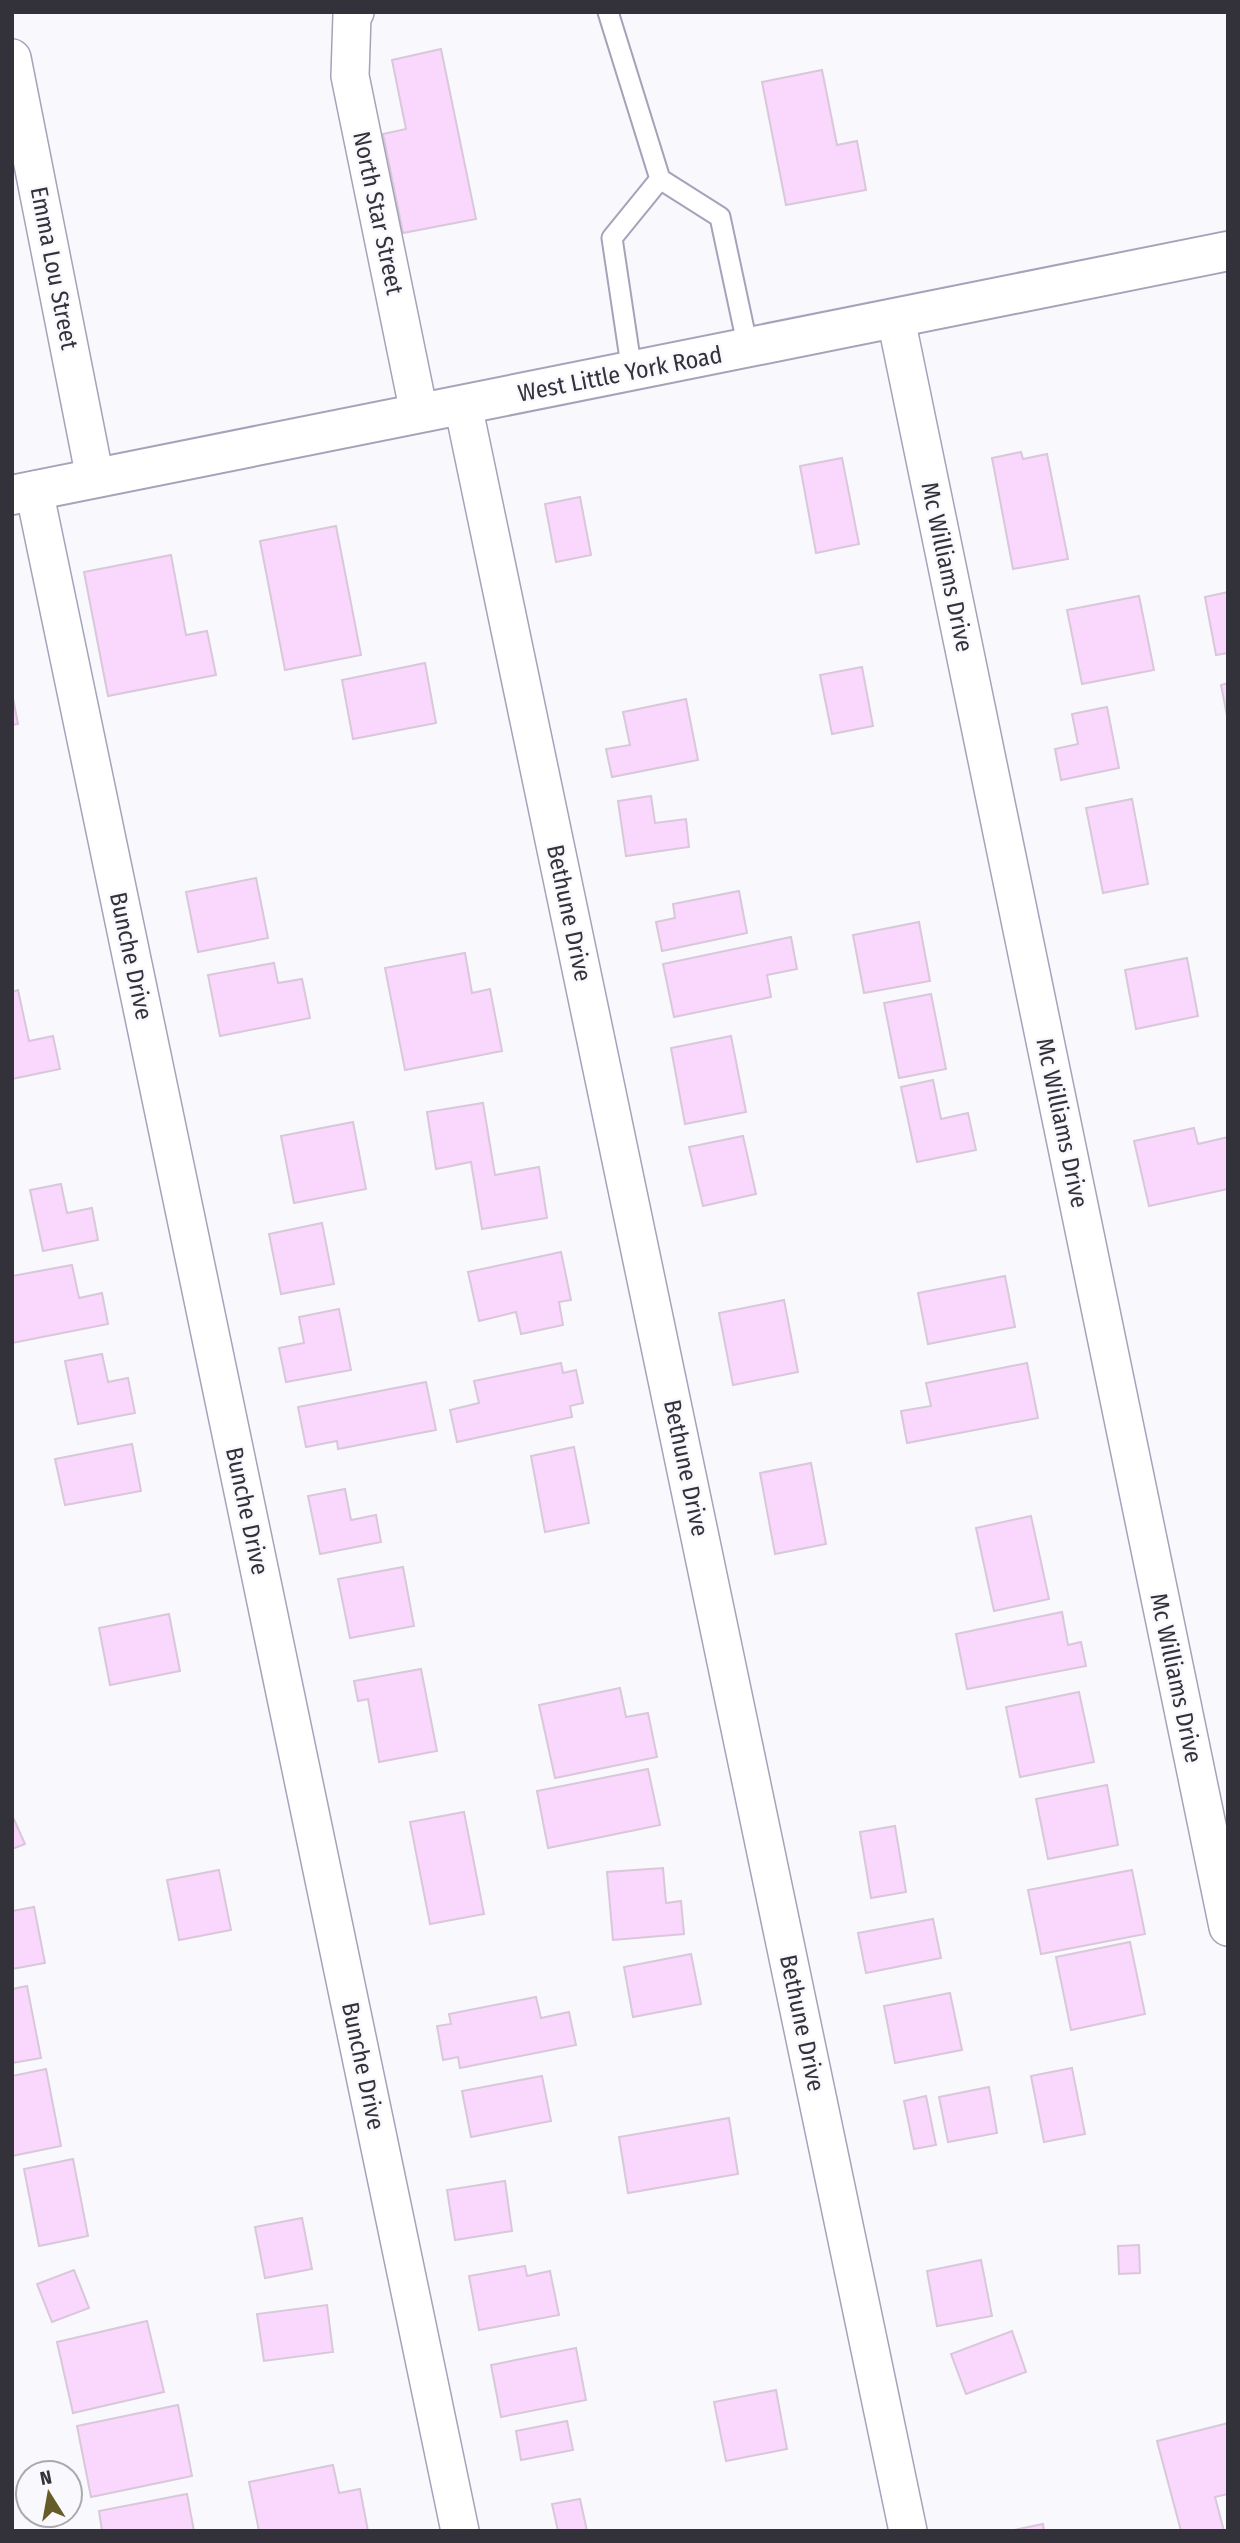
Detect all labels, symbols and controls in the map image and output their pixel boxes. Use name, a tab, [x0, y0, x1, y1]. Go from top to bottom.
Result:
street label: North Star Street	[347, 129, 409, 297]
street label: Emma Lou Street	[24, 184, 84, 352]
street label: West Little York Road	[516, 340, 724, 408]
street label: Mc Williams Drive	[915, 480, 979, 654]
street label: Bethune Drive	[541, 842, 597, 984]
street label: Bunche Drive	[104, 890, 158, 1022]
street label: Mc Williams Drive	[1030, 1036, 1094, 1210]
street label: Bethune Drive	[658, 1397, 714, 1539]
street label: Bunche Drive	[220, 1445, 274, 1577]
street label: Mc Williams Drive	[1144, 1591, 1208, 1765]
street label: Bethune Drive	[774, 1952, 830, 2094]
street label: Bunche Drive	[336, 2000, 390, 2132]
north arrow	[14, 2459, 84, 2529]
text: N	[38, 2465, 54, 2490]

